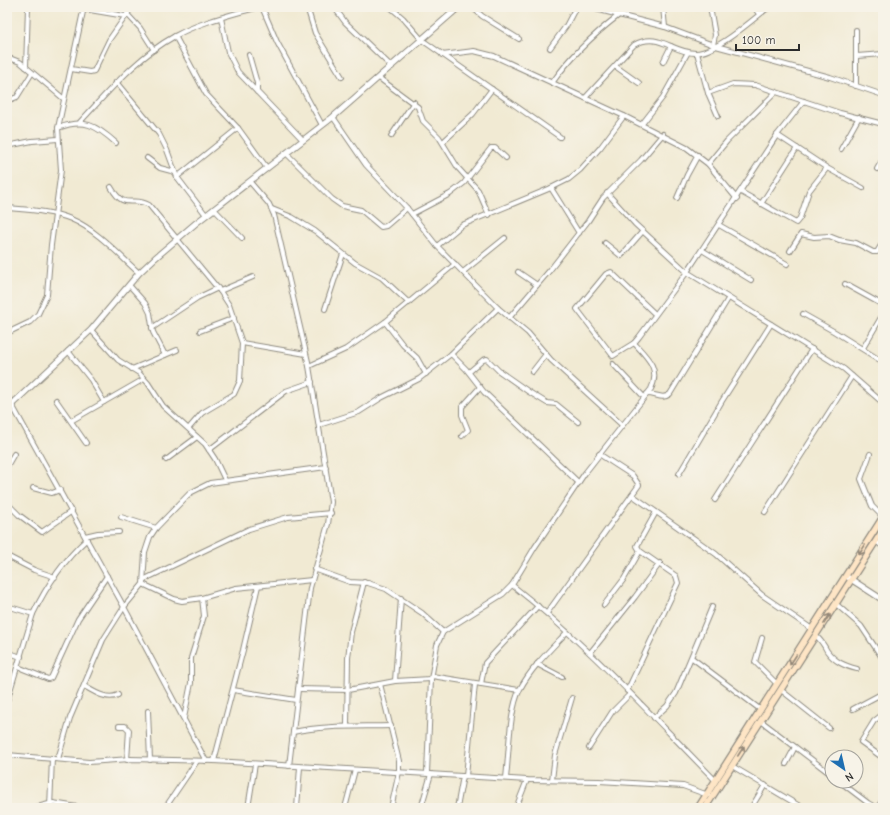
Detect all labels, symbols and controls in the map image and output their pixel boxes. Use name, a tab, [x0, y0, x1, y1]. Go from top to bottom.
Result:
scale bar	[736, 26, 799, 52]
text: 100 m	[742, 33, 775, 47]
one-way arrow	[858, 544, 866, 556]
one-way arrow	[822, 613, 831, 624]
one-way arrow	[788, 654, 796, 666]
one-way arrow	[737, 746, 746, 757]
north arrow	[824, 749, 864, 789]
text: N	[843, 769, 856, 784]

